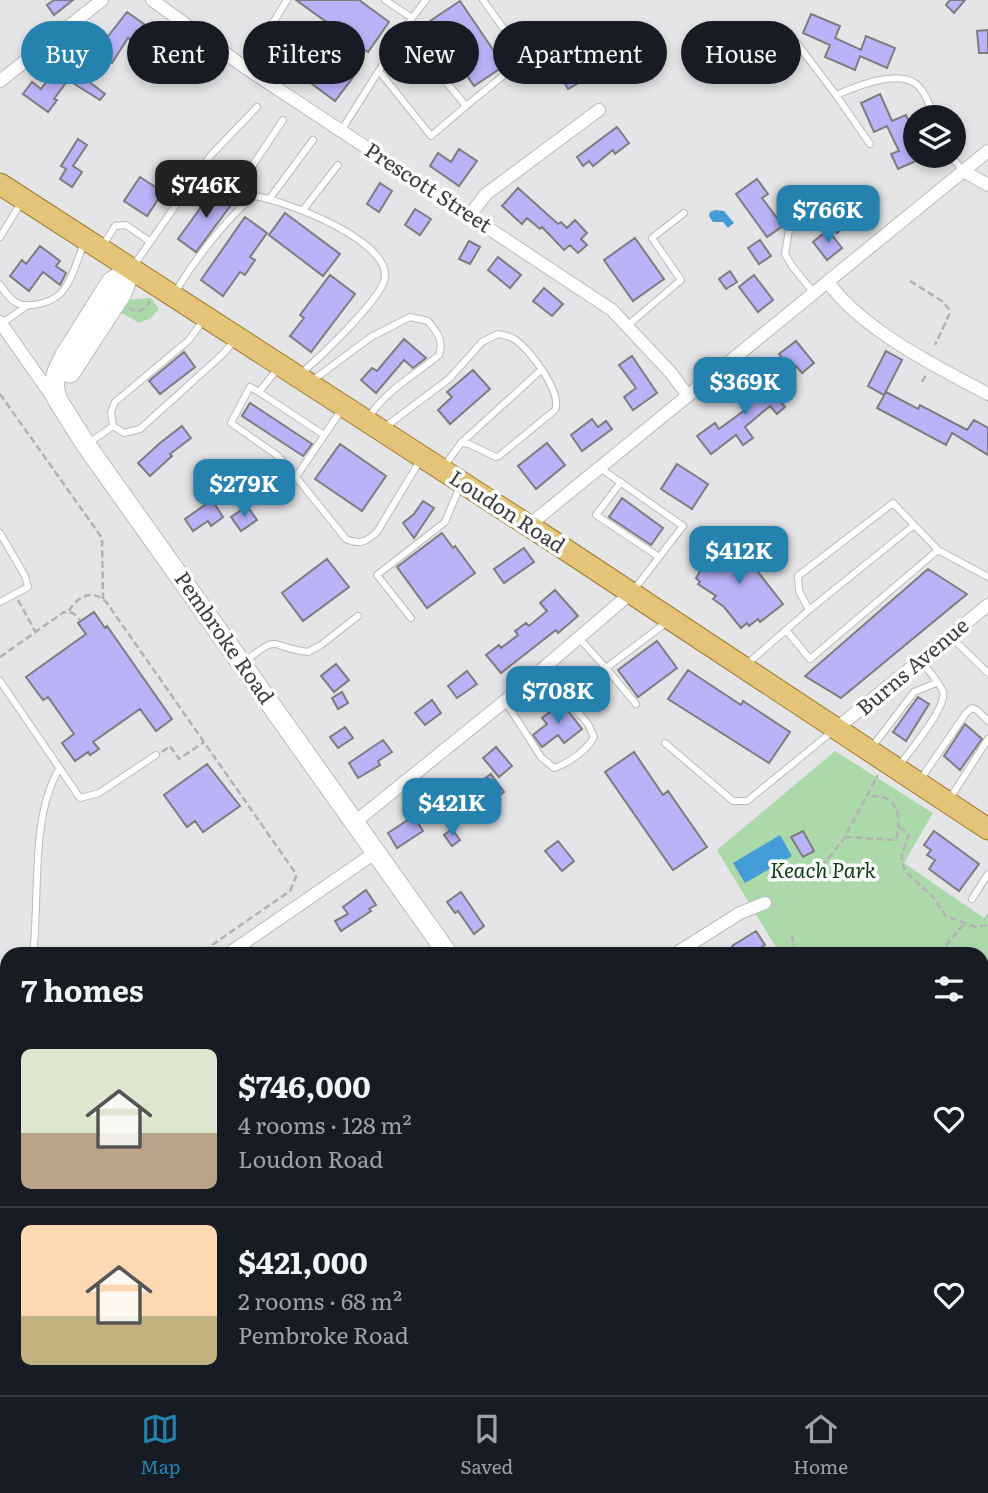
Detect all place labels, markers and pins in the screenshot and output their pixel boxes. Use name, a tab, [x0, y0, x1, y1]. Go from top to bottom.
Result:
pin: $746K	[157, 160, 255, 220]
pin: $766K	[779, 186, 877, 245]
pin: $369K	[696, 358, 794, 417]
pin: $279K	[195, 460, 293, 519]
pin: $412K	[690, 526, 788, 586]
pin: $708K	[509, 666, 607, 726]
pin: $421K	[403, 778, 501, 838]

